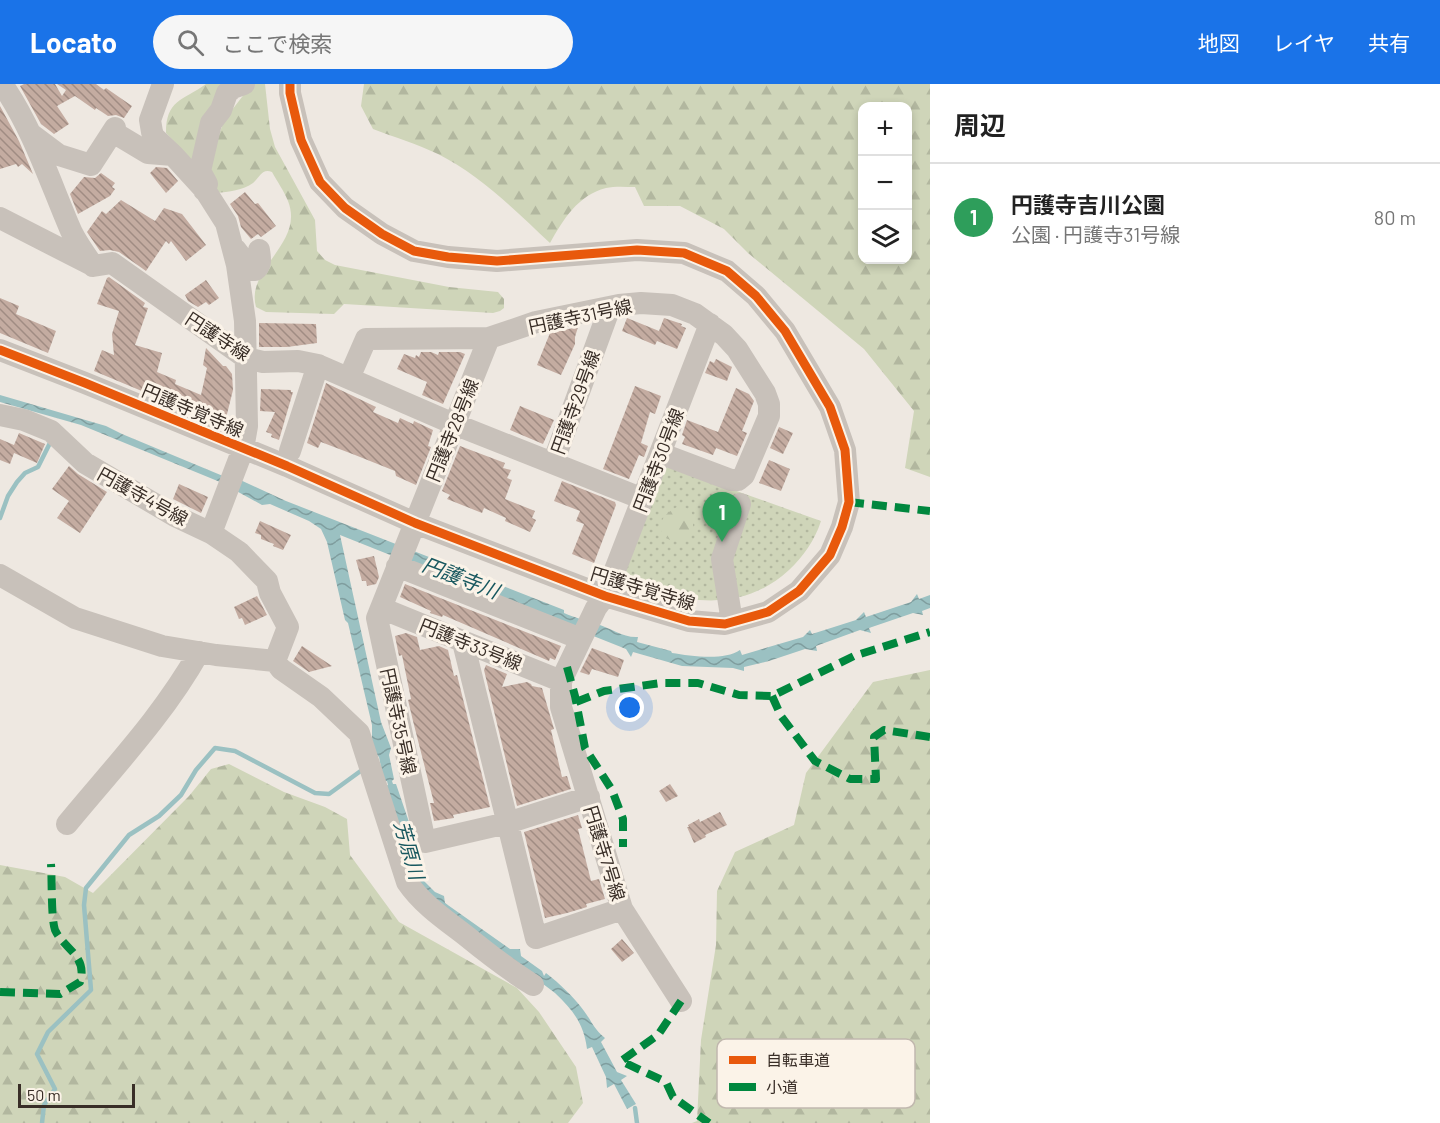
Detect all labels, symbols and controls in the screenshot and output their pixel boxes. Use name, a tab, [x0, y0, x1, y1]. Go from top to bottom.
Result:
search box	[153, 15, 573, 69]
text: Locato	[30, 25, 117, 59]
icon: search	[174, 26, 207, 59]
text: ここで検索	[222, 30, 332, 56]
text: 地図	[1198, 30, 1240, 55]
text: レイヤ	[1273, 30, 1335, 55]
text: 共有	[1368, 30, 1410, 55]
map controls	[858, 102, 912, 264]
button: +	[858, 102, 912, 156]
text: 周辺	[954, 109, 1006, 140]
button: −	[858, 156, 912, 210]
text: 円護寺吉川公園	[1011, 191, 1165, 217]
text: 1	[970, 205, 977, 229]
text: 80 m	[1374, 205, 1416, 229]
button: layers	[858, 210, 912, 264]
text: 公園 · 円護寺31号線	[1011, 222, 1180, 246]
street label: 円護寺31号線	[526, 294, 634, 338]
street label: 円護寺線	[182, 307, 254, 365]
street label: 円護寺29号線	[546, 347, 604, 457]
street label: 円護寺28号線	[421, 375, 483, 485]
street label: 円護寺覚寺線	[139, 379, 247, 441]
street label: 円護寺30号線	[628, 405, 688, 515]
street label: 円護寺4号線	[94, 462, 192, 530]
pin: 1	[702, 492, 742, 542]
water label: 円護寺川	[419, 551, 505, 603]
street label: 円護寺覚寺線	[588, 562, 698, 614]
street label: 円護寺33号線	[417, 613, 525, 675]
street label: 円護寺35号線	[377, 666, 421, 776]
your location	[615, 693, 644, 722]
street label: 円護寺7号線	[580, 803, 630, 903]
water label: 芳原川	[390, 818, 430, 884]
legend	[717, 1039, 915, 1108]
text: 自転車道	[766, 1050, 830, 1069]
text: 小道	[766, 1077, 798, 1096]
scale bar	[18, 1081, 135, 1108]
text: 50 m	[27, 1085, 61, 1104]

